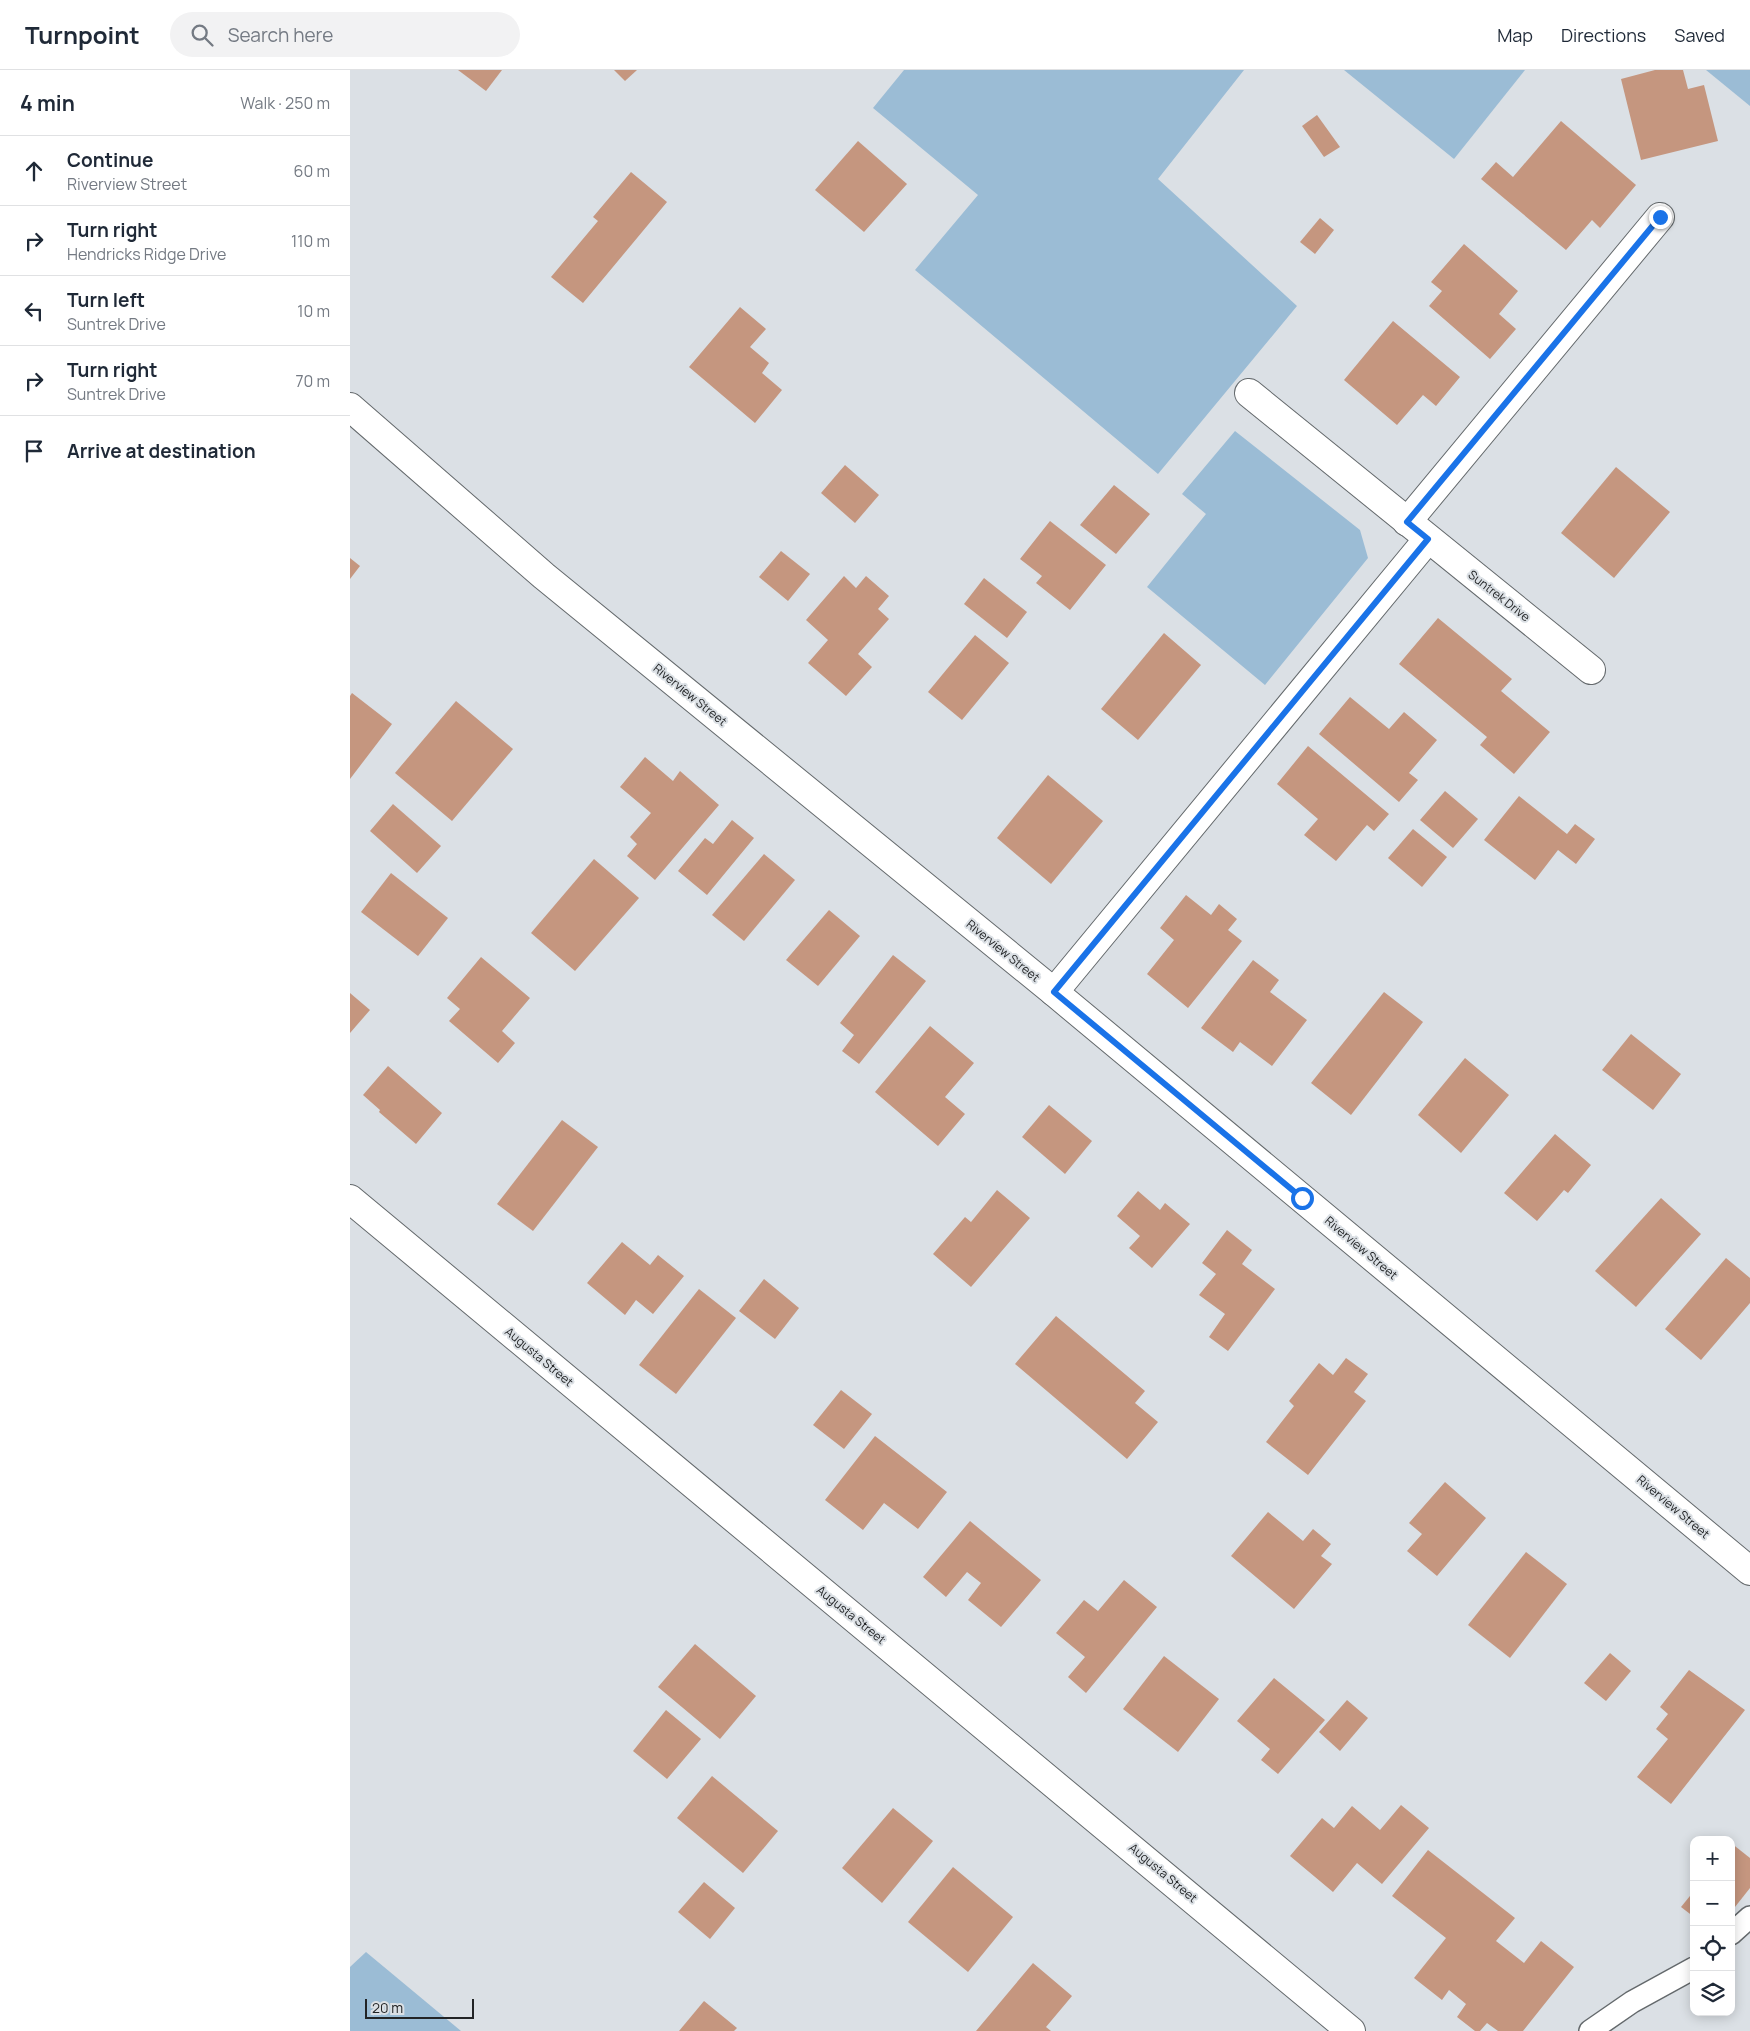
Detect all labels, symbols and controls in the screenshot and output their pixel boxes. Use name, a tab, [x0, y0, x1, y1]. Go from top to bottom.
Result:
search box	[170, 12, 520, 57]
text: Turnpoint	[25, 18, 140, 51]
icon: search	[188, 21, 216, 49]
text: Search here	[228, 22, 333, 48]
text: Map	[1497, 23, 1533, 47]
text: Directions	[1561, 23, 1646, 47]
text: Saved	[1674, 23, 1725, 47]
text: 4 min	[20, 89, 75, 117]
text: Walk · 250 m	[240, 92, 330, 114]
text: Continue	[67, 147, 153, 173]
icon: ahead	[20, 157, 48, 185]
text: 60 m	[294, 160, 330, 182]
text: Riverview Street	[67, 173, 187, 195]
route end	[1649, 206, 1672, 229]
text: Turn right	[67, 217, 157, 243]
icon: right	[20, 227, 48, 255]
text: 110 m	[291, 230, 330, 252]
text: Hendricks Ridge Drive	[67, 243, 226, 265]
text: Turn left	[67, 287, 145, 313]
icon: left	[20, 297, 48, 325]
text: 10 m	[297, 300, 330, 322]
text: Suntrek Drive	[67, 313, 166, 335]
text: Turn right	[67, 357, 157, 383]
icon: right	[20, 367, 48, 395]
text: 70 m	[295, 370, 330, 392]
text: Suntrek Drive	[67, 383, 166, 405]
icon: arrive	[20, 437, 48, 465]
text: Arrive at destination	[67, 438, 256, 464]
street label: Suntrek Drive	[1465, 566, 1534, 625]
street label: Riverview Street	[650, 660, 731, 730]
street label: Riverview Street	[963, 916, 1044, 986]
route start	[1291, 1187, 1314, 1210]
street label: Riverview Street	[1321, 1212, 1401, 1283]
street label: Augusta Street	[502, 1323, 577, 1390]
street label: Riverview Street	[1633, 1471, 1713, 1542]
street label: Augusta Street	[813, 1581, 890, 1648]
map controls	[1690, 1836, 1735, 2016]
button: +	[1690, 1836, 1735, 1881]
street label: Augusta Street	[1126, 1839, 1201, 1906]
button: −	[1690, 1881, 1735, 1926]
button: locate	[1690, 1926, 1735, 1971]
button: layers	[1690, 1971, 1735, 2016]
scale bar	[365, 1996, 474, 2019]
text: 20 m	[372, 1998, 403, 2017]

